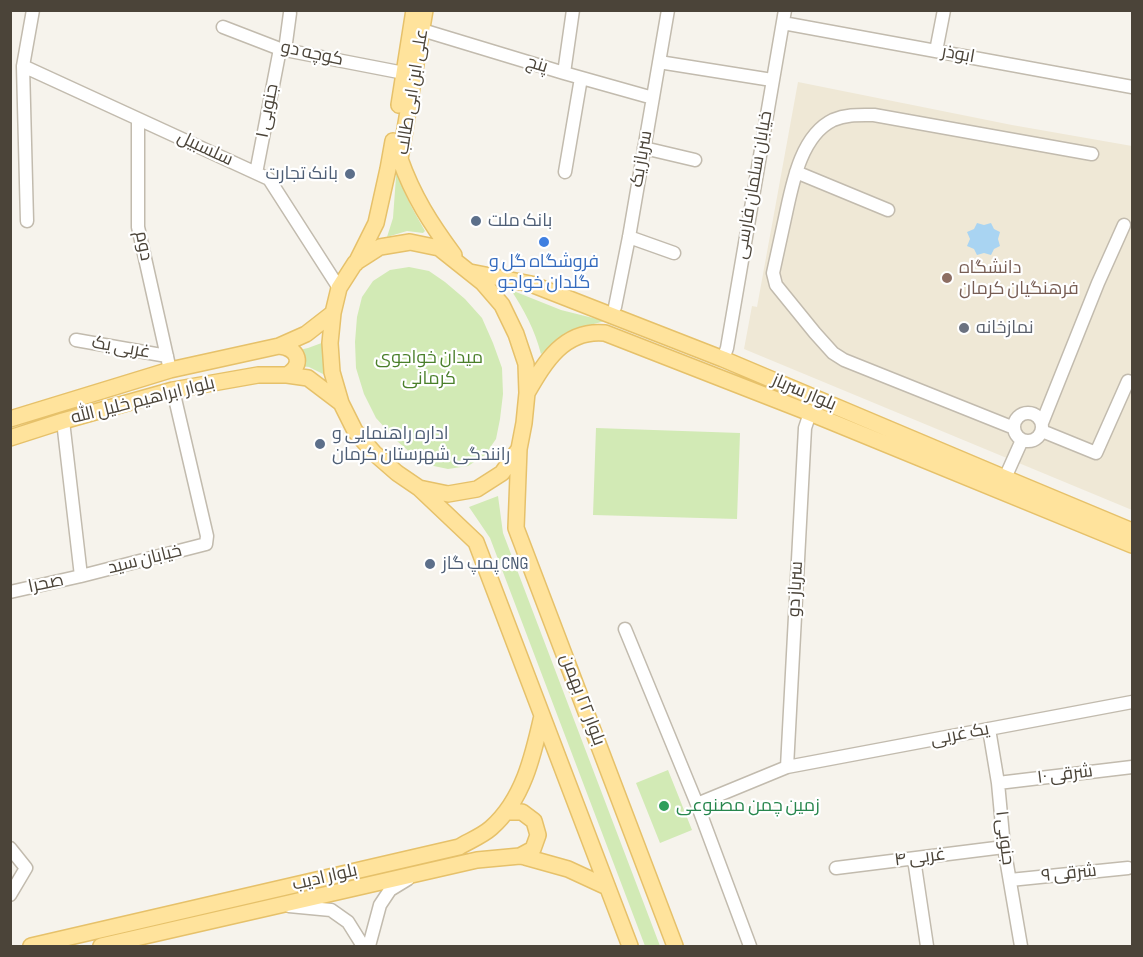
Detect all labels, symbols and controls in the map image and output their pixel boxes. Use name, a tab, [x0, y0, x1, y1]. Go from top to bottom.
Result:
street label: علی ابن ابی طالب	[392, 28, 434, 156]
street label: کوچه دو	[279, 37, 345, 71]
street label: ابوذر	[940, 41, 976, 69]
street label: پنج	[524, 52, 550, 78]
street label: جنوبی ۱	[252, 82, 284, 140]
street label: خیابان سلمان فارسی	[730, 109, 778, 261]
street label: سلسبیل	[174, 127, 236, 171]
street label: سرباز یک	[626, 129, 658, 189]
place label: بانک تجارت	[266, 163, 338, 185]
marker: بانک تجارت	[343, 167, 357, 181]
place label: بانک ملت	[488, 210, 552, 232]
marker: بانک ملت	[469, 214, 483, 228]
street label: دوم	[130, 229, 156, 263]
marker: فروشگاه گل و گلدان خواجو	[537, 235, 551, 249]
place label: فروشگاه گل و گلدان خواجو	[489, 251, 599, 294]
place label: دانشگاه فرهنگیان کرمان	[959, 257, 1079, 300]
marker: دانشگاه فرهنگیان کرمان	[940, 271, 954, 285]
place label: نمازخانه	[976, 317, 1034, 339]
marker: نمازخانه	[957, 321, 971, 335]
street label: غربی یک	[90, 332, 152, 364]
park label: میدان خواجوی کرمانی	[375, 347, 483, 389]
street label: بلوار سرباز	[768, 370, 840, 416]
street label: بلوار ابراهیم خلیل الله	[69, 373, 217, 429]
place label: اداره راهنمایی و رانندگی شهرستان کرمان	[332, 423, 510, 466]
marker: اداره راهنمایی و رانندگی شهرستان کرمان	[313, 437, 327, 451]
street label: خیابان سید	[106, 540, 184, 580]
place label: پمپ گاز CNG	[442, 553, 529, 575]
marker: پمپ گاز CNG	[423, 557, 437, 571]
street label: سرباز دو	[784, 560, 808, 618]
street label: صحرا	[26, 570, 66, 598]
street label: بلوار ۲۲ بهمن	[555, 651, 609, 749]
street label: یک غربی	[929, 719, 991, 751]
street label: شرقی ۱۰	[1036, 761, 1094, 789]
place label: زمین چمن مصنوعی	[676, 795, 820, 817]
marker: زمین چمن مصنوعی	[657, 799, 671, 813]
street label: جنوبی ۱	[990, 809, 1018, 867]
street label: غربی ۴	[893, 844, 947, 872]
street label: بلوار ادیب	[290, 860, 360, 896]
street label: شرقی ۹	[1040, 860, 1098, 888]

